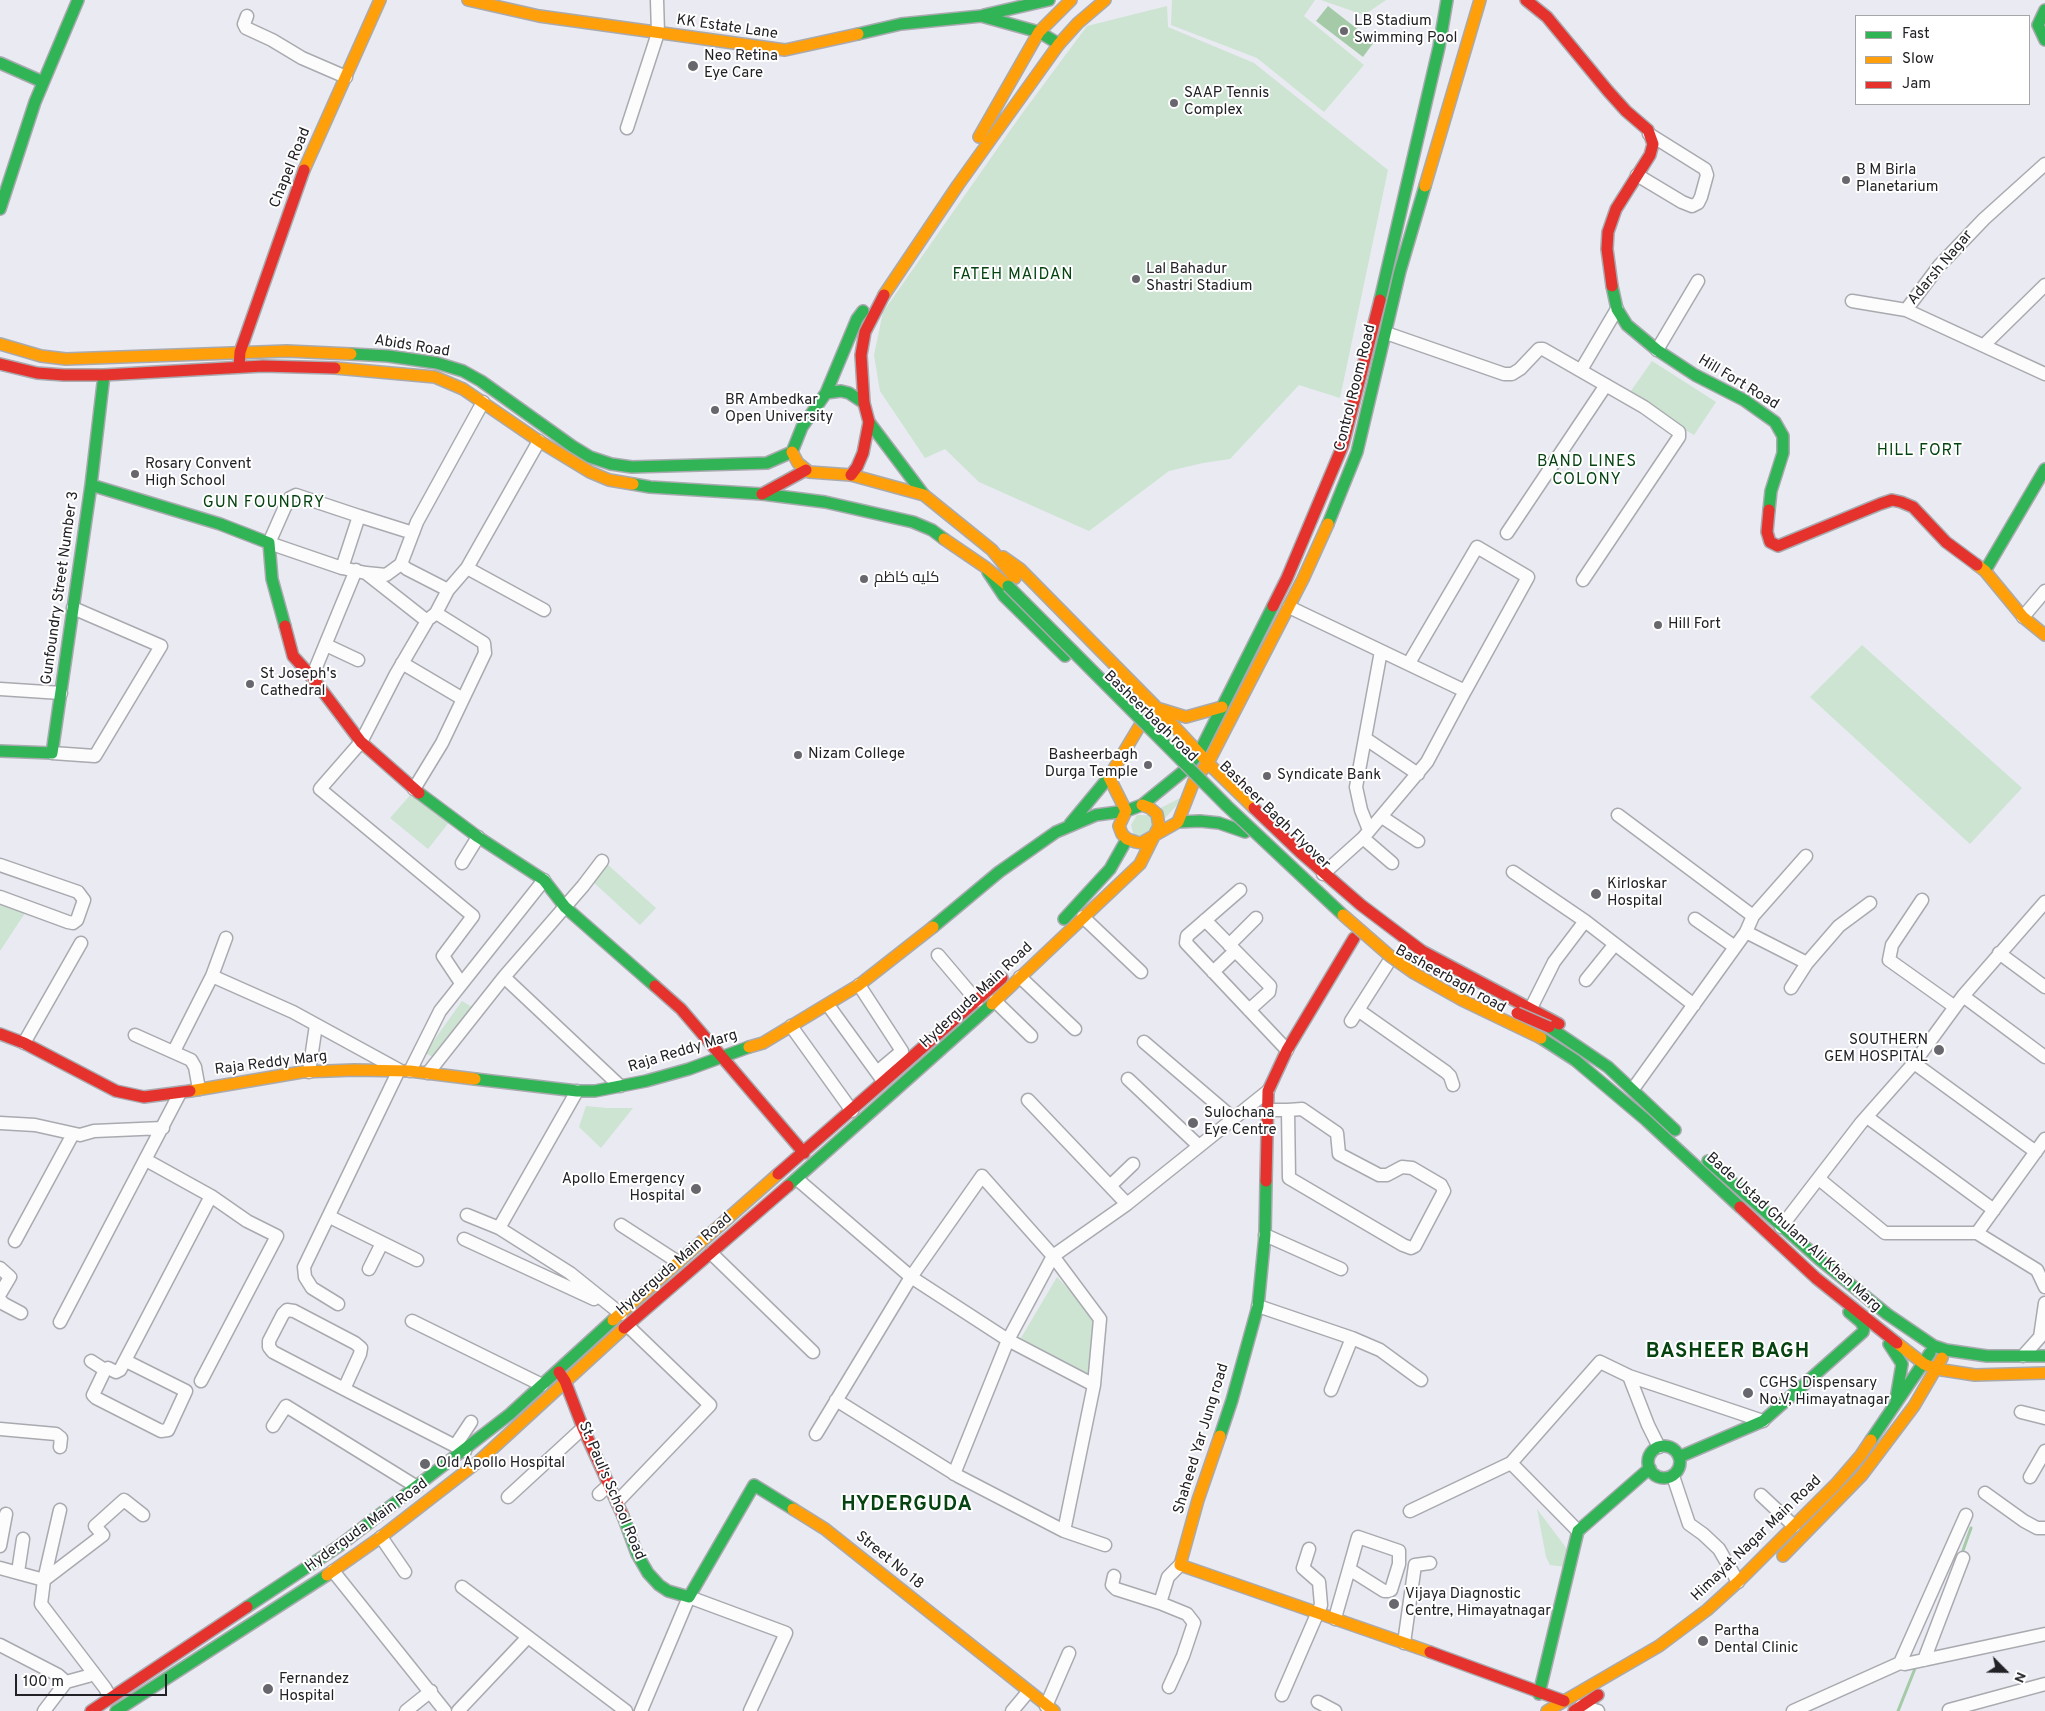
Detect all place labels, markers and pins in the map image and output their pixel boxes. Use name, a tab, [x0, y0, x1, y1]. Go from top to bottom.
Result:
place label: LB Stadium Swimming Pool	[1354, 13, 1457, 48]
marker: LB Stadium Swimming Pool	[1338, 25, 1350, 37]
place label: Neo Retina Eye Care	[704, 48, 778, 83]
marker: Neo Retina Eye Care	[686, 59, 700, 73]
place label: SAAP Tennis Complex	[1184, 85, 1269, 120]
marker: SAAP Tennis Complex	[1168, 97, 1180, 109]
place label: B M Birla Planetarium	[1856, 162, 1938, 197]
marker: B M Birla Planetarium	[1840, 174, 1852, 186]
place label: Lal Bahadur Shastri Stadium	[1146, 261, 1252, 296]
marker: Lal Bahadur Shastri Stadium	[1130, 273, 1142, 285]
place label: BR Ambedkar Open University	[725, 392, 833, 427]
marker: BR Ambedkar Open University	[709, 404, 721, 416]
place label: Rosary Convent High School	[145, 456, 251, 491]
marker: Rosary Convent High School	[129, 468, 141, 480]
place label: كليه كاظم	[874, 570, 939, 588]
marker: كليه كاظم	[858, 573, 870, 585]
place label: Hill Fort	[1668, 616, 1721, 634]
marker: Hill Fort	[1652, 619, 1664, 631]
place label: St Joseph's Cathedral	[260, 666, 337, 701]
marker: St Joseph's Cathedral	[244, 678, 256, 690]
place label: Nizam College	[808, 746, 905, 764]
place label: Basheerbagh Durga Temple	[1045, 747, 1138, 782]
marker: Nizam College	[792, 749, 804, 761]
marker: Basheerbagh Durga Temple	[1142, 759, 1154, 771]
place label: Syndicate Bank	[1277, 767, 1381, 785]
marker: Syndicate Bank	[1261, 770, 1273, 782]
place label: Kirloskar Hospital	[1607, 876, 1667, 911]
marker: Kirloskar Hospital	[1589, 887, 1603, 901]
place label: SOUTHERN GEM HOSPITAL	[1824, 1032, 1928, 1067]
marker: SOUTHERN GEM HOSPITAL	[1932, 1043, 1946, 1057]
place label: Sulochana Eye Centre	[1204, 1105, 1276, 1140]
marker: Sulochana Eye Centre	[1186, 1116, 1200, 1130]
place label: Apollo Emergency Hospital	[562, 1171, 685, 1206]
marker: Apollo Emergency Hospital	[689, 1182, 703, 1196]
place label: CGHS Dispensary No.V, Himayatnagar	[1759, 1375, 1890, 1410]
marker: CGHS Dispensary No.V, Himayatnagar	[1741, 1386, 1755, 1400]
place label: Old Apollo Hospital	[436, 1455, 565, 1473]
marker: Old Apollo Hospital	[418, 1457, 432, 1471]
place label: Vijaya Diagnostic Centre, Himayatnagar	[1405, 1586, 1551, 1621]
marker: Vijaya Diagnostic Centre, Himayatnagar	[1387, 1597, 1401, 1611]
place label: Partha Dental Clinic	[1714, 1623, 1799, 1658]
marker: Partha Dental Clinic	[1696, 1634, 1710, 1648]
place label: Fernandez Hospital	[279, 1671, 349, 1706]
marker: Fernandez Hospital	[261, 1682, 275, 1696]

